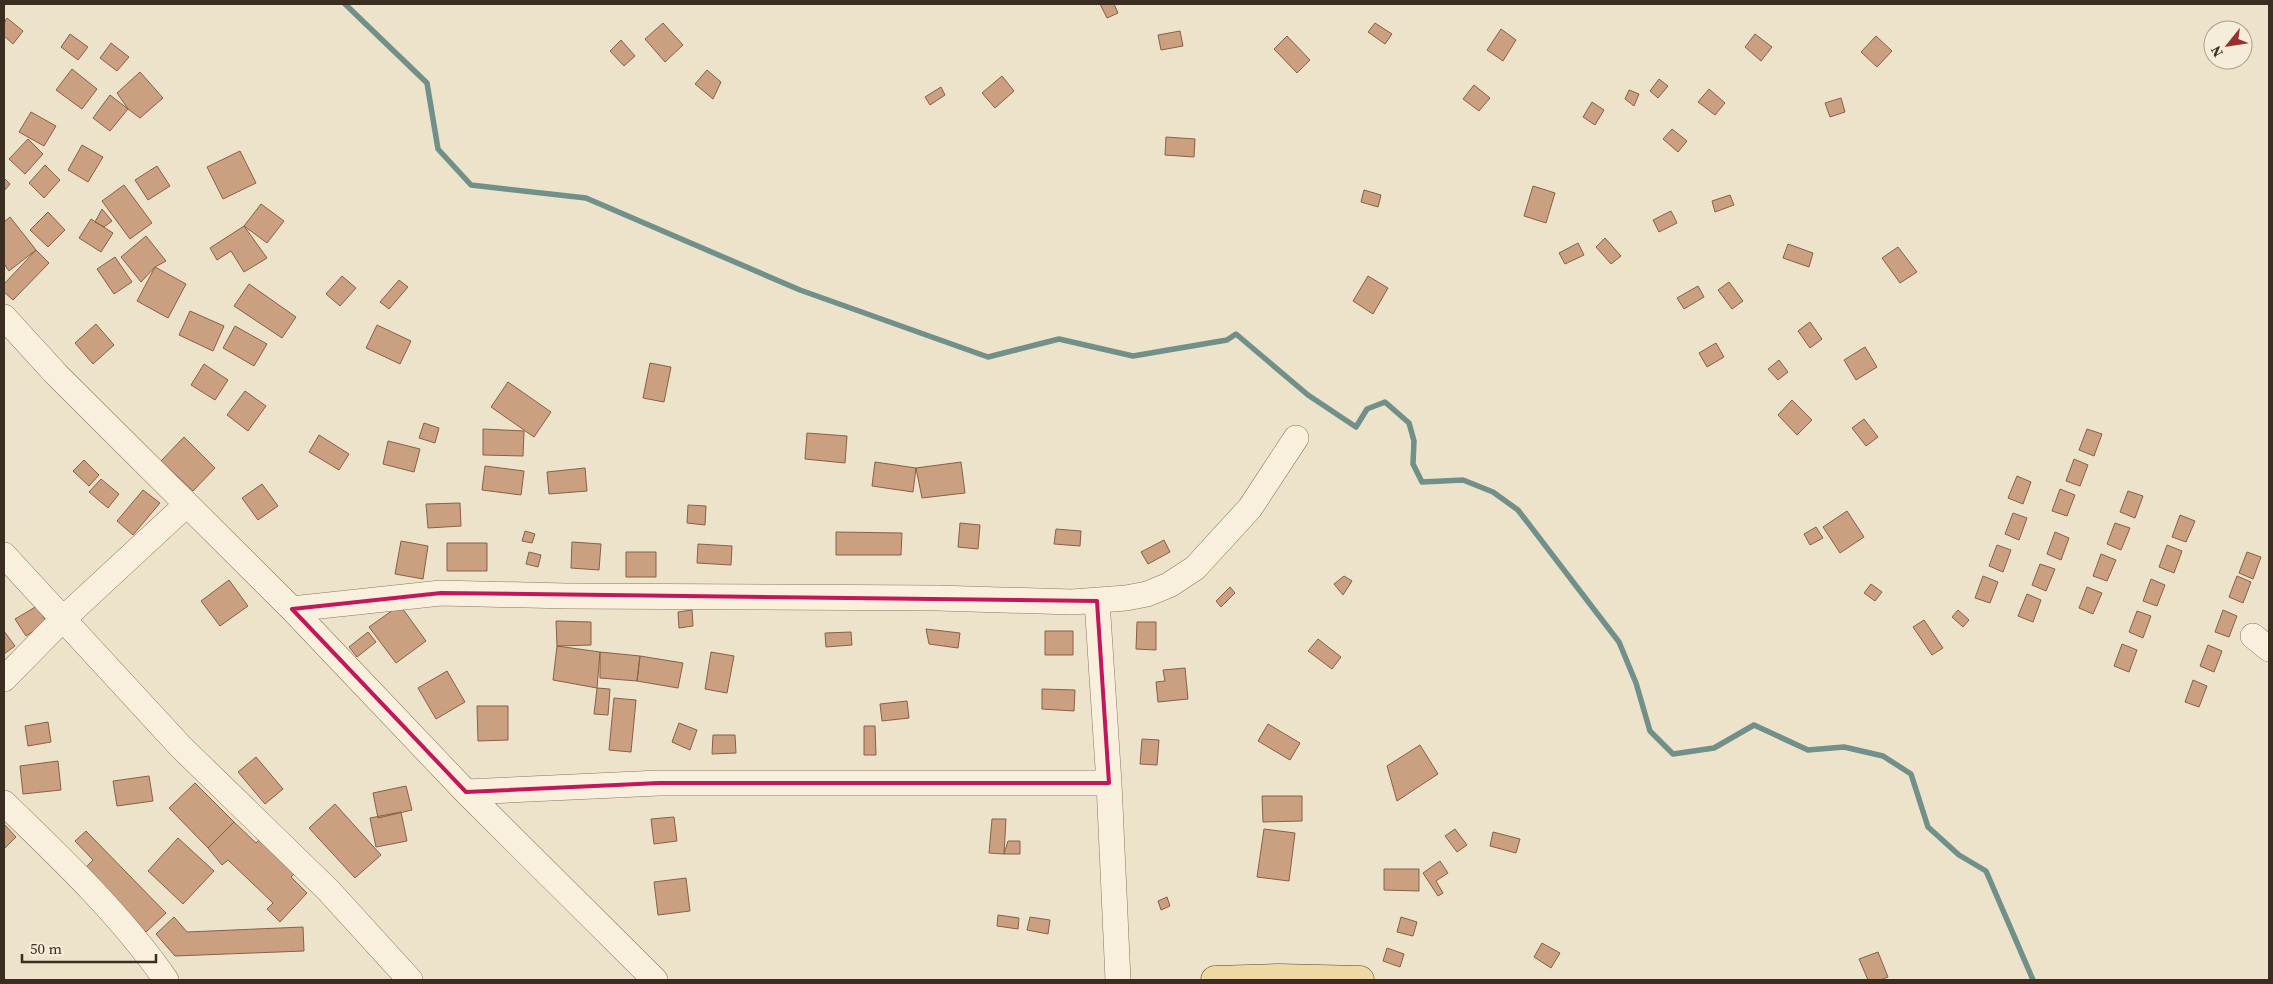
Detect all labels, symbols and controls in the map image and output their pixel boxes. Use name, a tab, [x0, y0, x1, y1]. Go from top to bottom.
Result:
north arrow	[2203, 20, 2253, 70]
text: N	[2206, 42, 2228, 61]
scale bar	[22, 932, 156, 964]
text: 50 m	[30, 938, 62, 959]

